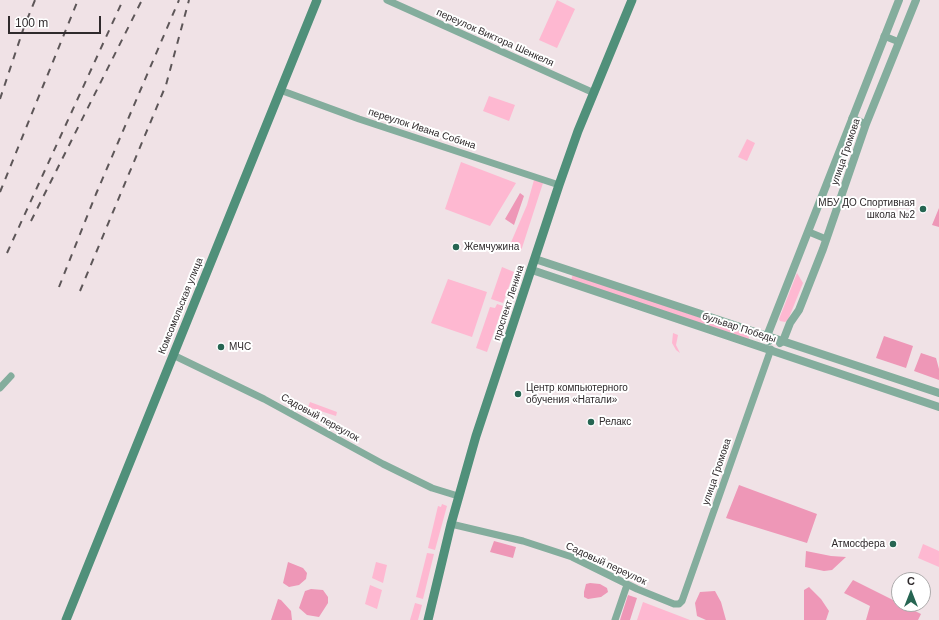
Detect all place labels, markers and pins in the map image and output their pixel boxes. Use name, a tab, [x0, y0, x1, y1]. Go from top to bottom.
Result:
place label: МБУ ДО Спортивная школа №2	[818, 197, 915, 220]
marker: МБУ ДО Спортивная школа №2	[918, 204, 928, 214]
place label: Жемчужина	[464, 241, 519, 253]
marker: Жемчужина	[451, 242, 461, 252]
place label: МЧС	[229, 341, 251, 353]
marker: МЧС	[216, 342, 226, 352]
place label: Центр компьютерного обучения «Натали»	[526, 382, 628, 406]
marker: Центр компьютерного обучения «Натали»	[513, 389, 523, 399]
place label: Релакс	[599, 416, 631, 428]
marker: Релакс	[586, 417, 596, 427]
place label: Атмосфера	[832, 538, 885, 550]
marker: Атмосфера	[888, 539, 898, 549]

